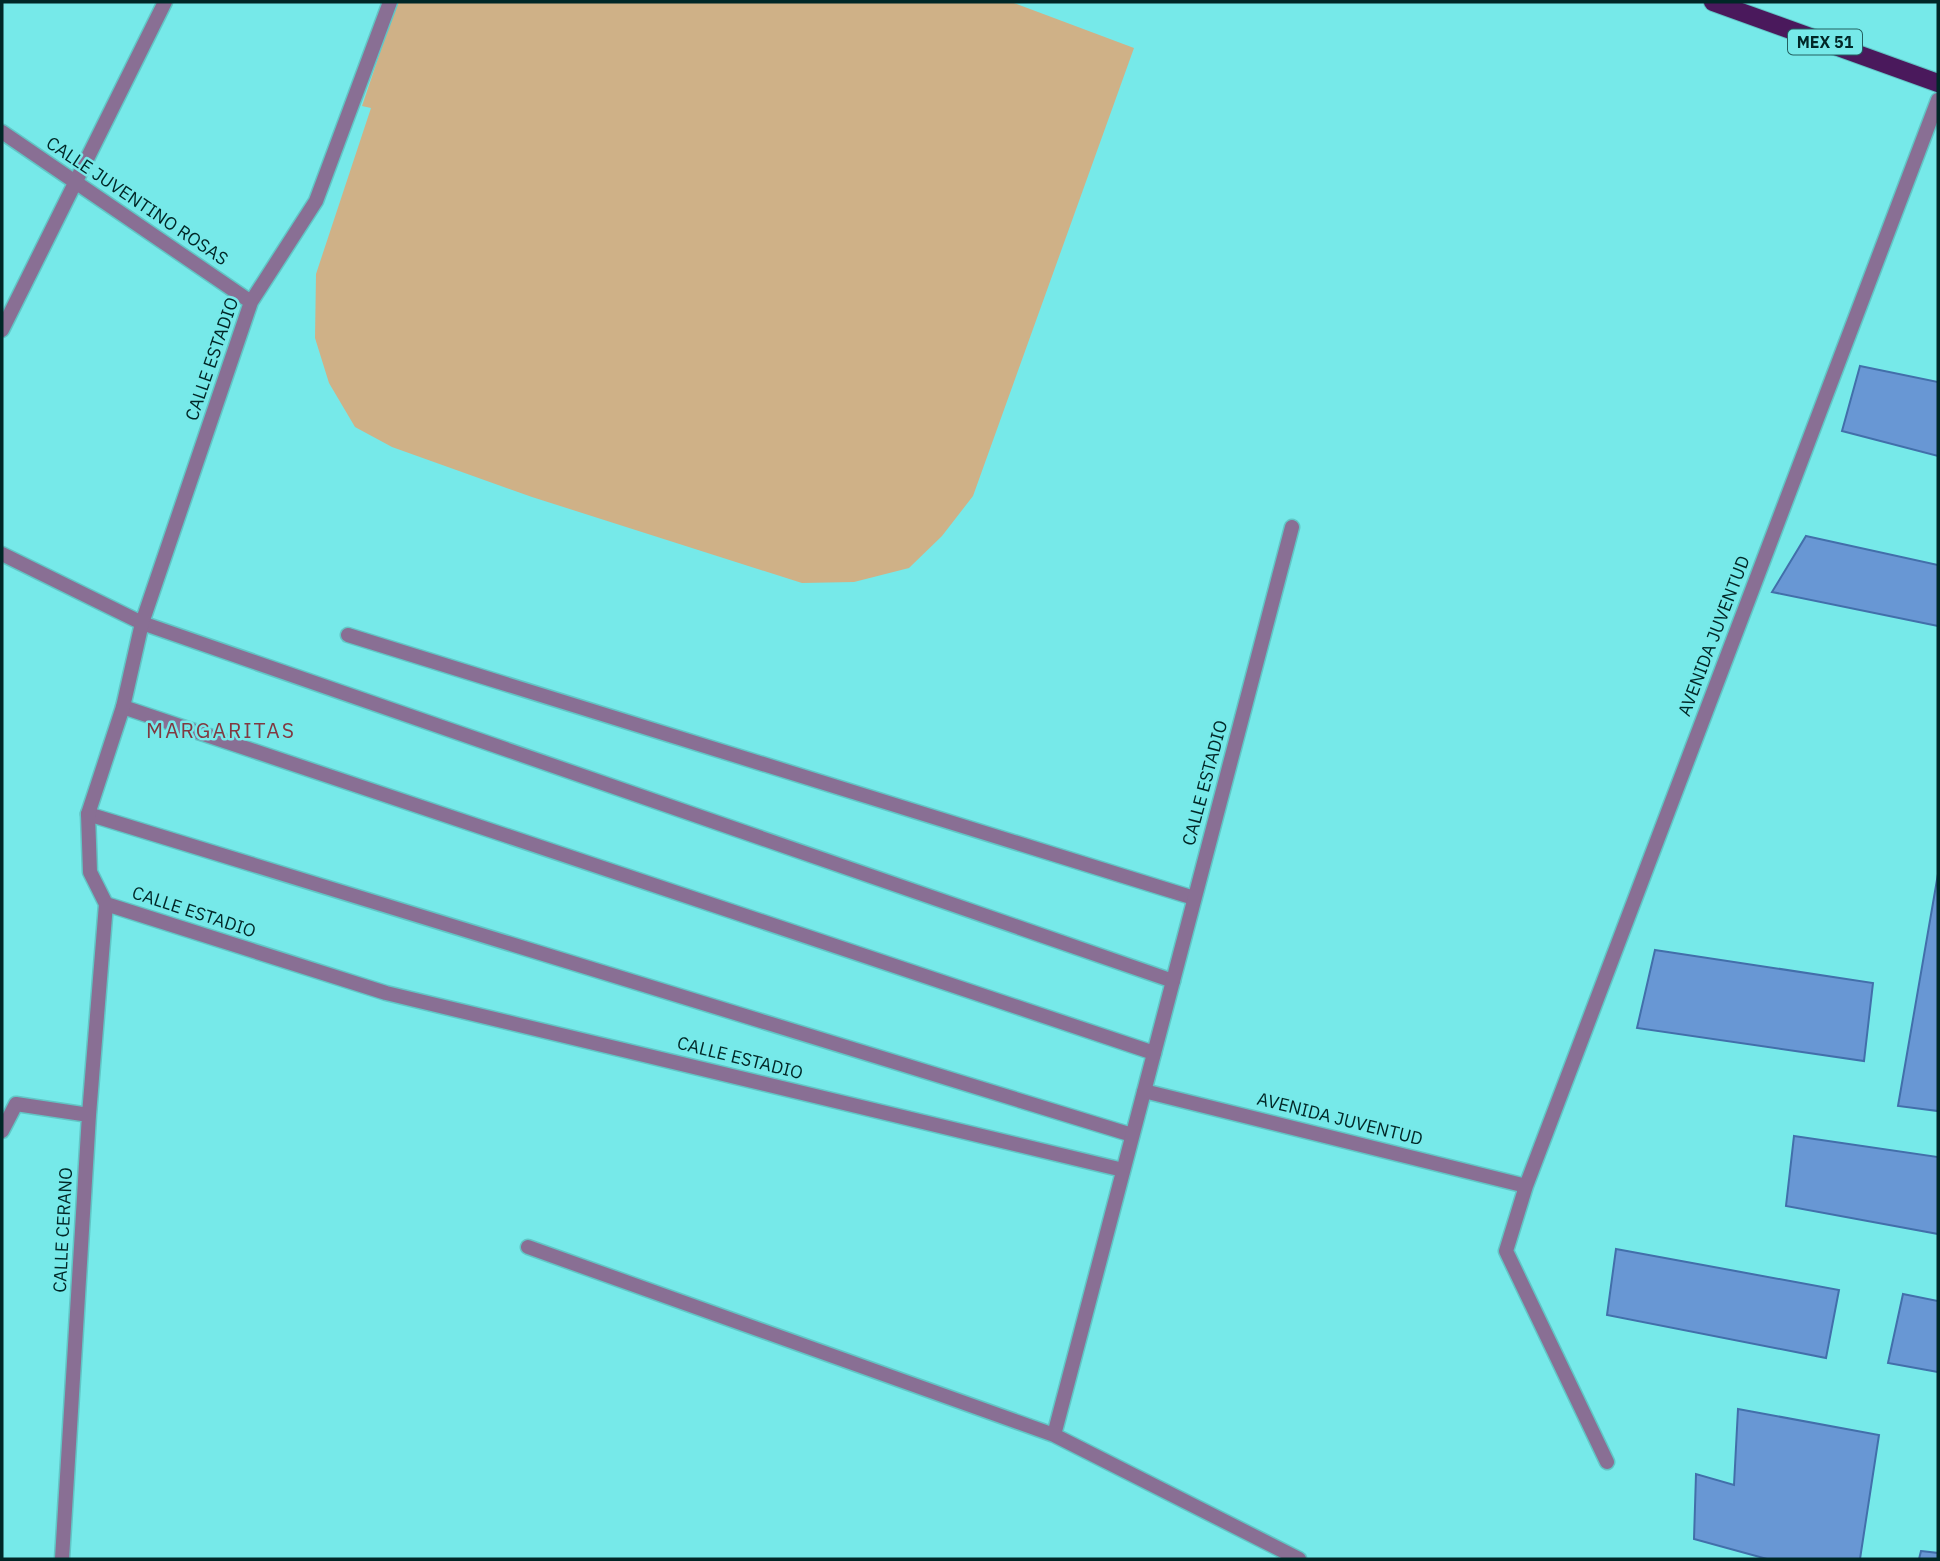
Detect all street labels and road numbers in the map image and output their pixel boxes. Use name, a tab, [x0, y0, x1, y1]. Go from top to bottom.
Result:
road number: MEX 51	[1788, 30, 1862, 54]
street label: CALLE JUVENTINO ROSAS	[42, 131, 233, 270]
street label: CALLE ESTADIO	[180, 294, 243, 424]
street label: AVENIDA JUVENTUD	[1672, 552, 1755, 719]
street label: CALLE ESTADIO	[1177, 718, 1232, 848]
street label: CALLE ESTADIO	[129, 881, 259, 942]
street label: CALLE ESTADIO	[675, 1031, 805, 1084]
street label: AVENIDA JUVENTUD	[1255, 1087, 1425, 1150]
street label: CALLE CERANO	[48, 1167, 77, 1293]

